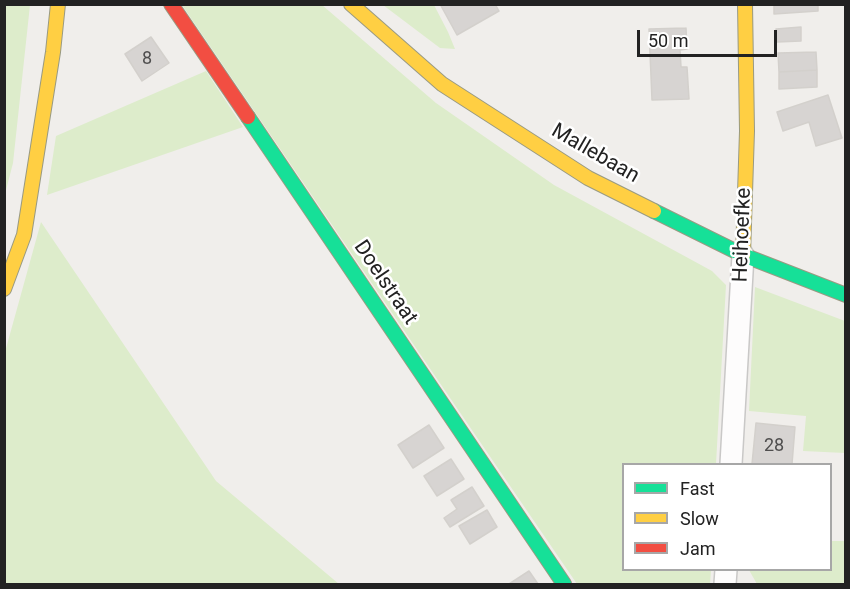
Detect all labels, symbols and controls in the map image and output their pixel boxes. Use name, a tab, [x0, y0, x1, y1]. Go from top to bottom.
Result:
scale bar	[640, 18, 780, 56]
text: 50 m	[648, 30, 688, 51]
house number: 8	[142, 48, 152, 70]
street label: Mallebaan	[547, 119, 643, 189]
street label: Heihoefke	[729, 187, 757, 283]
street label: Doelstraat	[348, 236, 422, 330]
house number: 28	[764, 435, 784, 457]
legend	[622, 463, 832, 571]
text: Fast	[680, 478, 715, 499]
text: Slow	[680, 508, 719, 529]
text: Jam	[680, 538, 716, 559]

